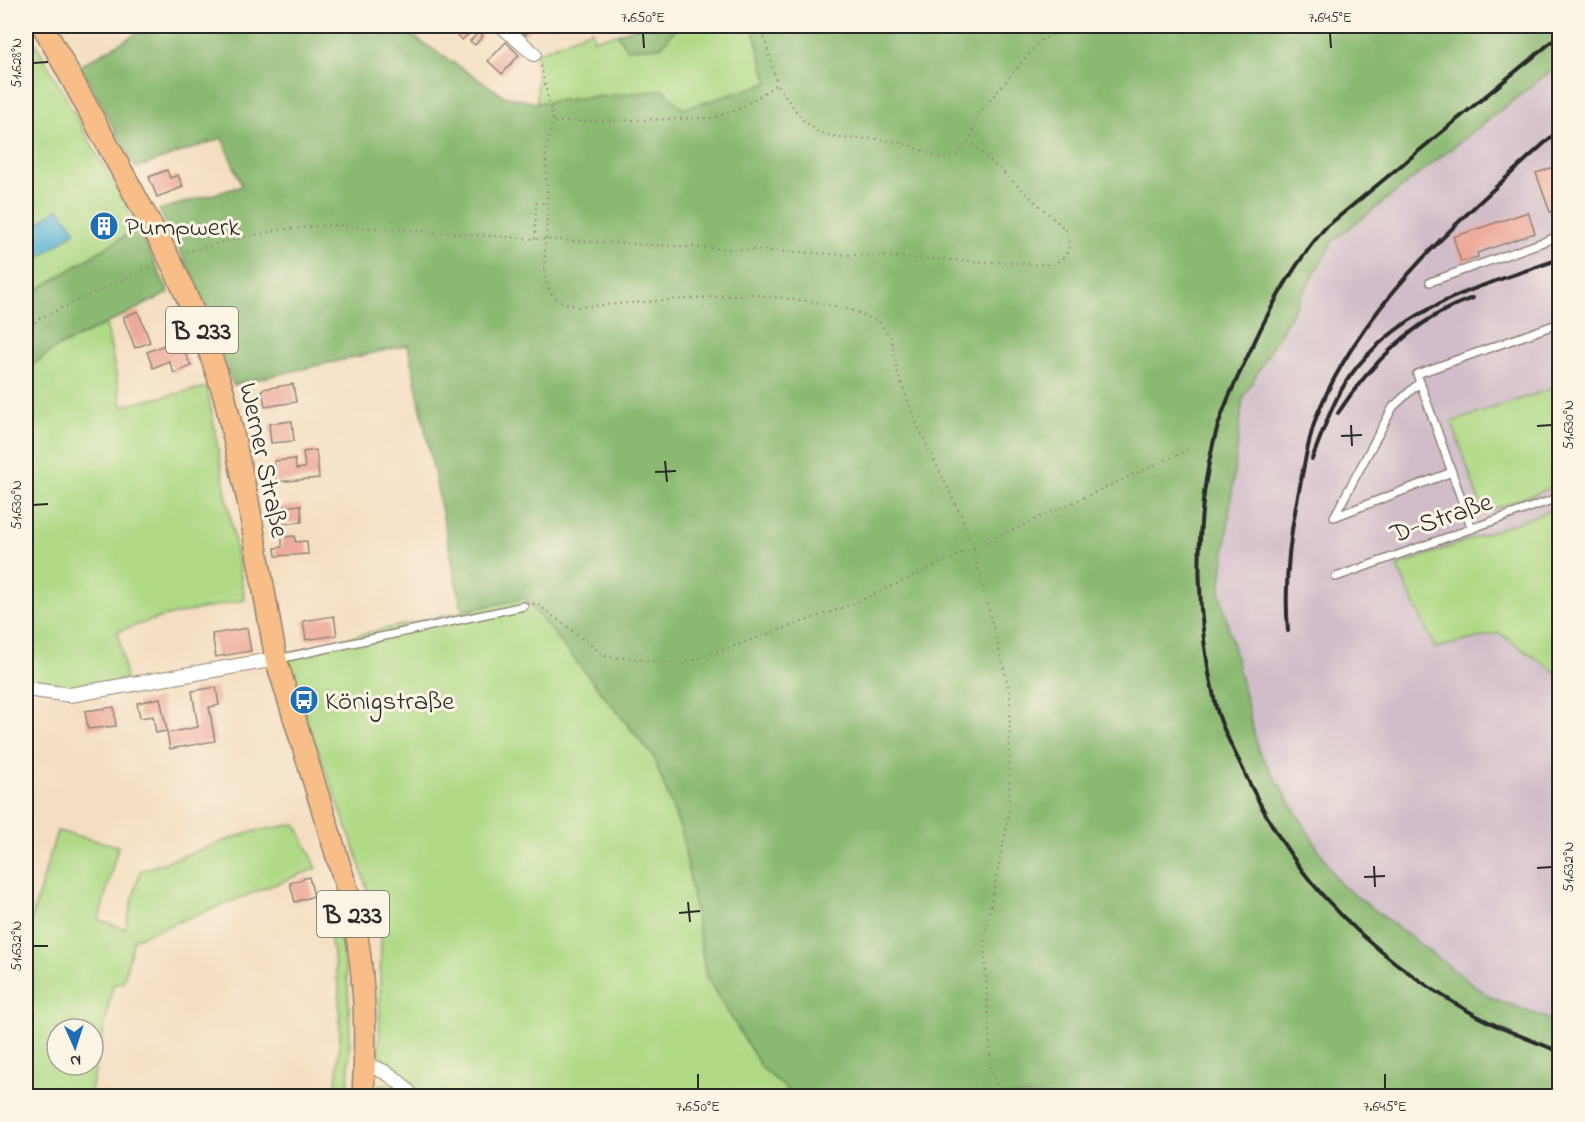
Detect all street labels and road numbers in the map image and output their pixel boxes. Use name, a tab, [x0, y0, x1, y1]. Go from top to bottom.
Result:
road number: B 233	[166, 307, 238, 353]
street label: Werner Straße	[227, 379, 298, 542]
street label: D-Straße	[1385, 483, 1499, 555]
road number: B 233	[317, 891, 389, 937]

